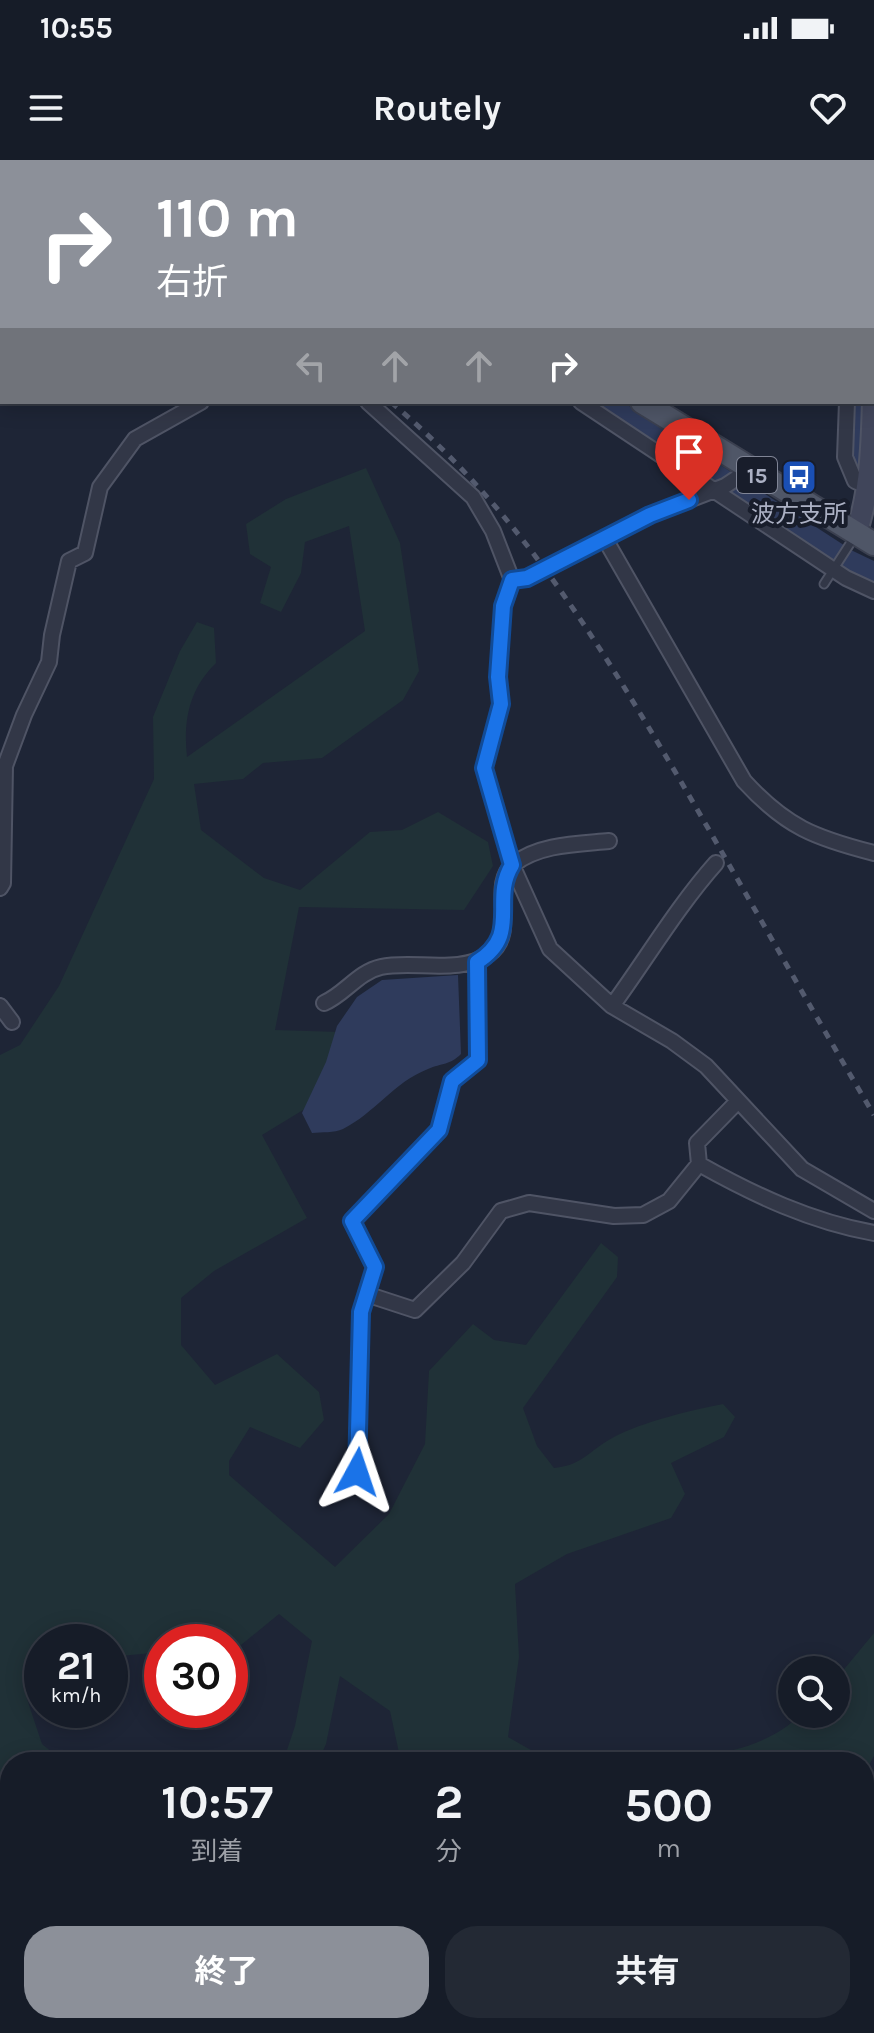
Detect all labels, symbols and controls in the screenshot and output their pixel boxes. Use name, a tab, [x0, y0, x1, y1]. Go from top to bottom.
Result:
text: 10:55	[40, 10, 113, 46]
icon: menu	[24, 86, 68, 130]
icon: heart	[806, 86, 850, 130]
text: Routely	[373, 87, 501, 129]
text: 110 m	[156, 185, 299, 250]
icon: right	[24, 192, 128, 296]
text: 右折	[156, 261, 228, 303]
icon: left	[289, 344, 333, 388]
icon: ahead	[373, 344, 417, 388]
icon: ahead	[457, 344, 501, 388]
icon: right	[541, 344, 585, 388]
pin	[655, 418, 723, 500]
icon: arrive	[667, 430, 711, 474]
road number: 15	[737, 457, 777, 493]
bus stop icon: 波方支所	[780, 458, 818, 496]
place label: 波方支所	[751, 500, 847, 528]
position arrow	[315, 1430, 399, 1514]
speed limit sign: 30	[144, 1624, 248, 1728]
text: 21	[57, 1642, 95, 1689]
map controls	[778, 1656, 850, 1728]
button: search	[778, 1656, 850, 1728]
text: km/h	[51, 1684, 101, 1707]
text: 10:57	[161, 1774, 273, 1830]
text: 2	[434, 1774, 463, 1830]
text: 500	[624, 1777, 713, 1833]
text: m	[656, 1833, 681, 1864]
text: 到着	[191, 1836, 243, 1867]
text: 分	[436, 1836, 462, 1867]
button: 終了	[24, 1926, 429, 2018]
button: 共有	[445, 1926, 850, 2018]

